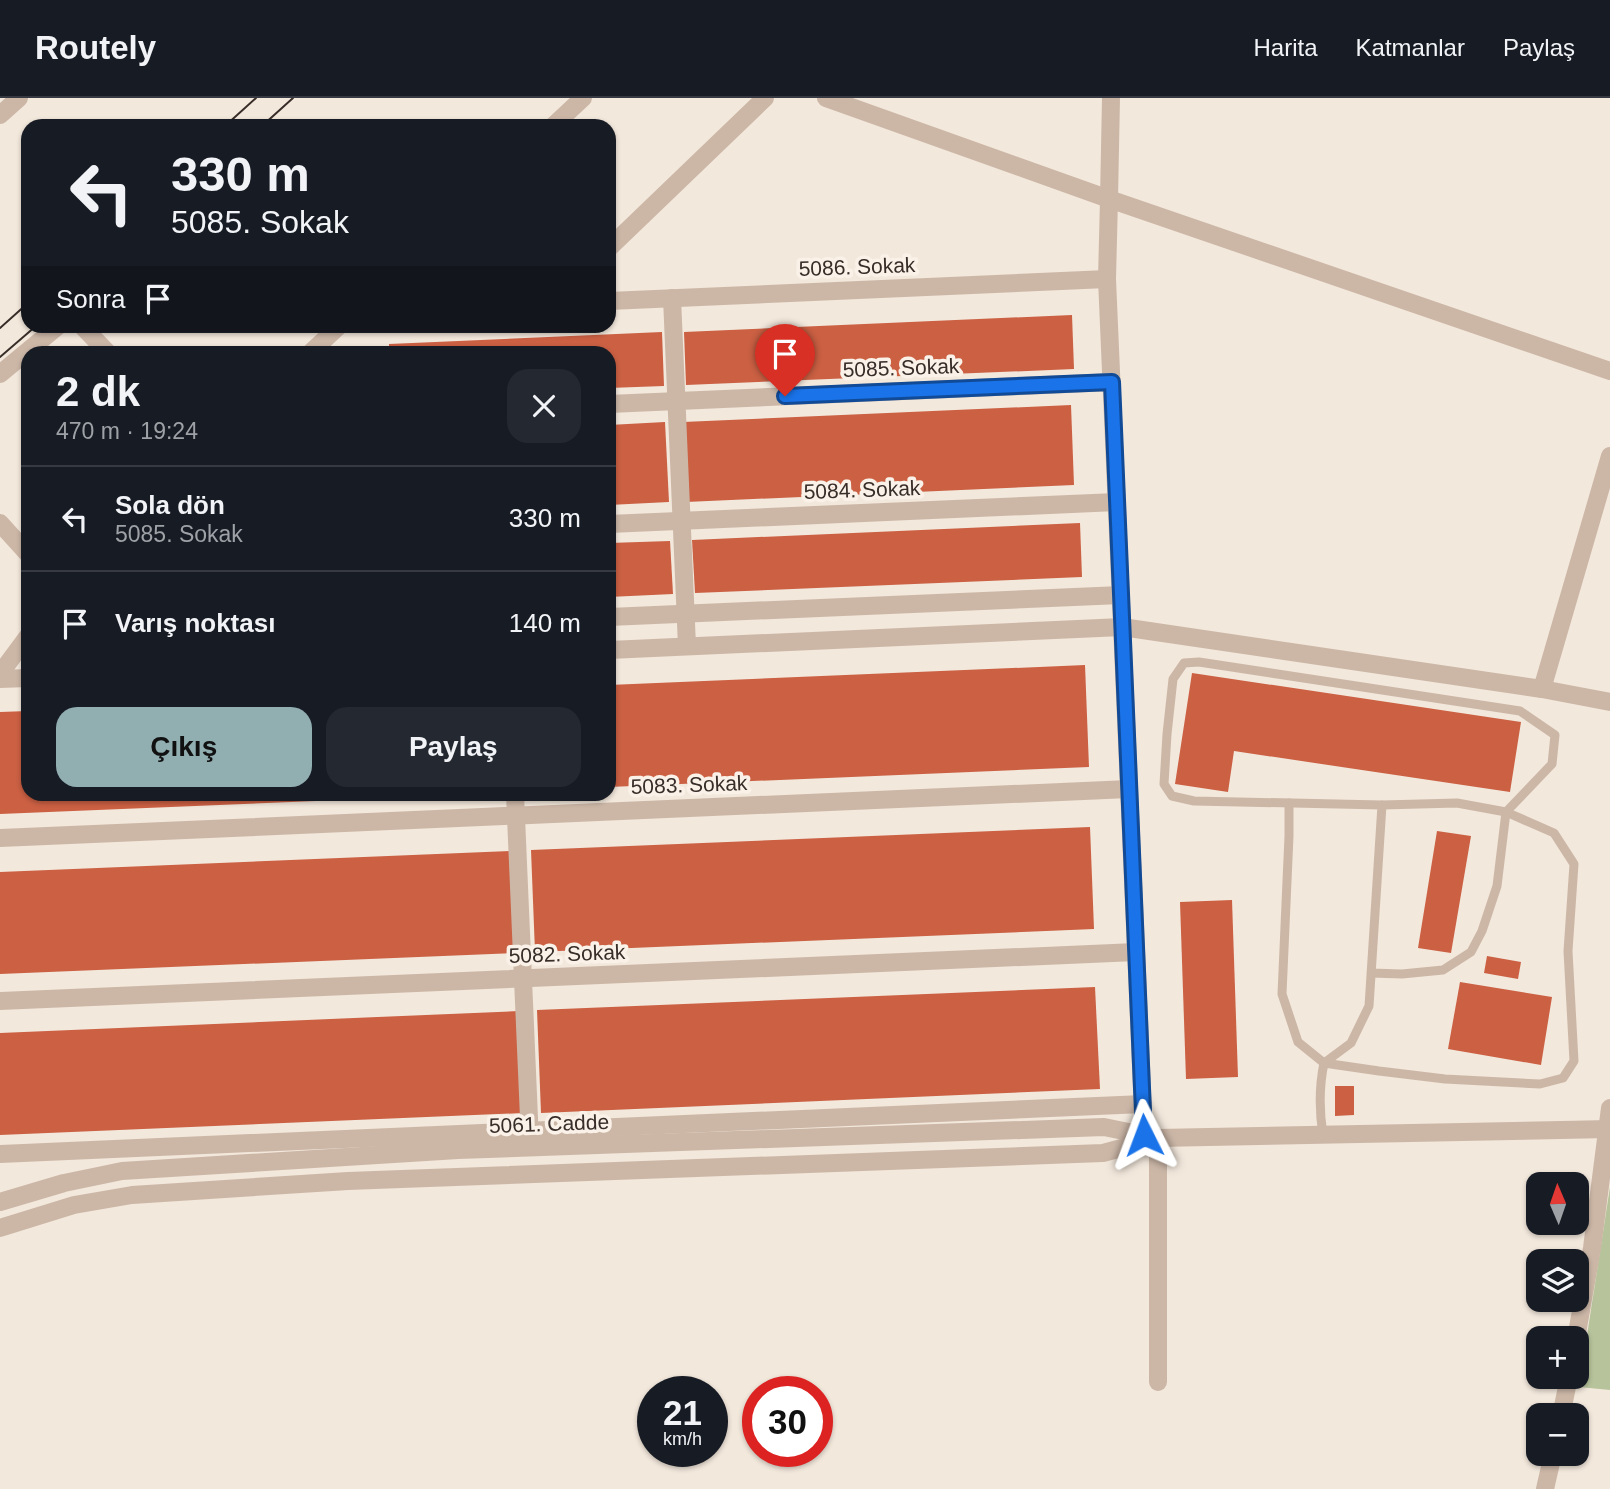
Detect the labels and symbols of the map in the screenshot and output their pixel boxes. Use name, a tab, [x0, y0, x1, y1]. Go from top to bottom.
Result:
street label: 5086. Sokak	[798, 253, 916, 280]
pin	[755, 324, 815, 396]
street label: 5085. Sokak	[842, 354, 960, 381]
street label: 5084. Sokak	[803, 476, 921, 503]
street label: 5083. Sokak	[630, 771, 748, 798]
street label: 5082. Sokak	[508, 940, 626, 967]
position arrow	[1107, 1098, 1181, 1172]
street label: 5061. Cadde	[488, 1110, 609, 1137]
north arrow	[1526, 1172, 1589, 1236]
speed limit sign: 30	[742, 1376, 833, 1467]

